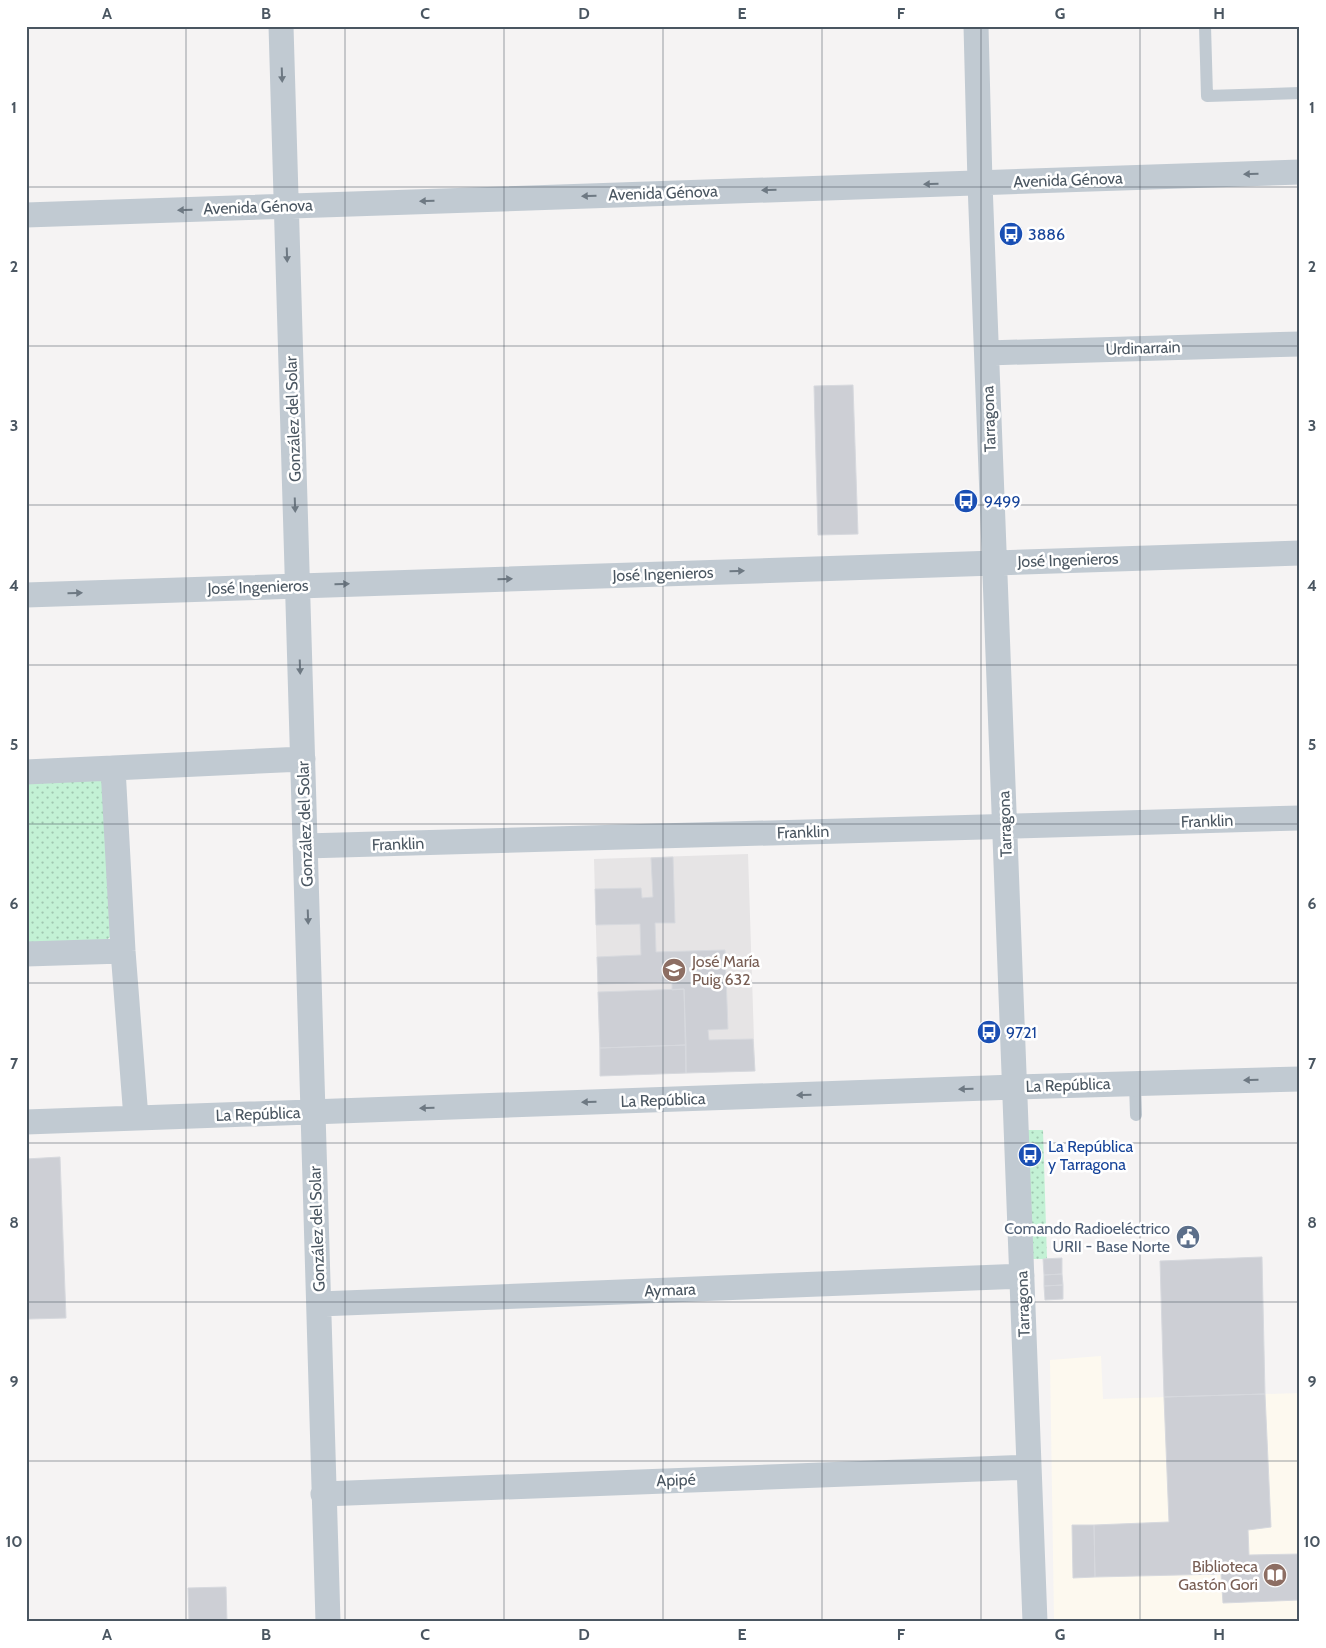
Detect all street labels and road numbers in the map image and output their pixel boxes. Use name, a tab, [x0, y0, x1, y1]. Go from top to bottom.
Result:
street label: Avenida Génova	[1013, 169, 1123, 191]
street label: Avenida Génova	[608, 182, 718, 204]
street label: Avenida Génova	[203, 196, 313, 218]
street label: Urdinarrain	[1105, 337, 1181, 359]
street label: González del Solar	[281, 355, 305, 482]
street label: Tarragona	[978, 385, 1000, 452]
street label: José Ingenieros	[1016, 549, 1119, 571]
street label: José Ingenieros	[611, 563, 714, 585]
street label: José Ingenieros	[206, 576, 309, 598]
street label: González del Solar	[293, 760, 317, 887]
street label: Tarragona	[994, 790, 1016, 857]
street label: Franklin	[1180, 811, 1234, 831]
street label: Franklin	[776, 822, 830, 842]
street label: Franklin	[371, 834, 425, 854]
street label: La República	[1025, 1074, 1111, 1096]
street label: La República	[620, 1089, 706, 1111]
street label: La República	[215, 1103, 301, 1125]
street label: González del Solar	[305, 1165, 329, 1292]
street label: Tarragona	[1012, 1270, 1034, 1337]
street label: Aymara	[644, 1280, 696, 1300]
street label: Apipé	[656, 1470, 696, 1490]

